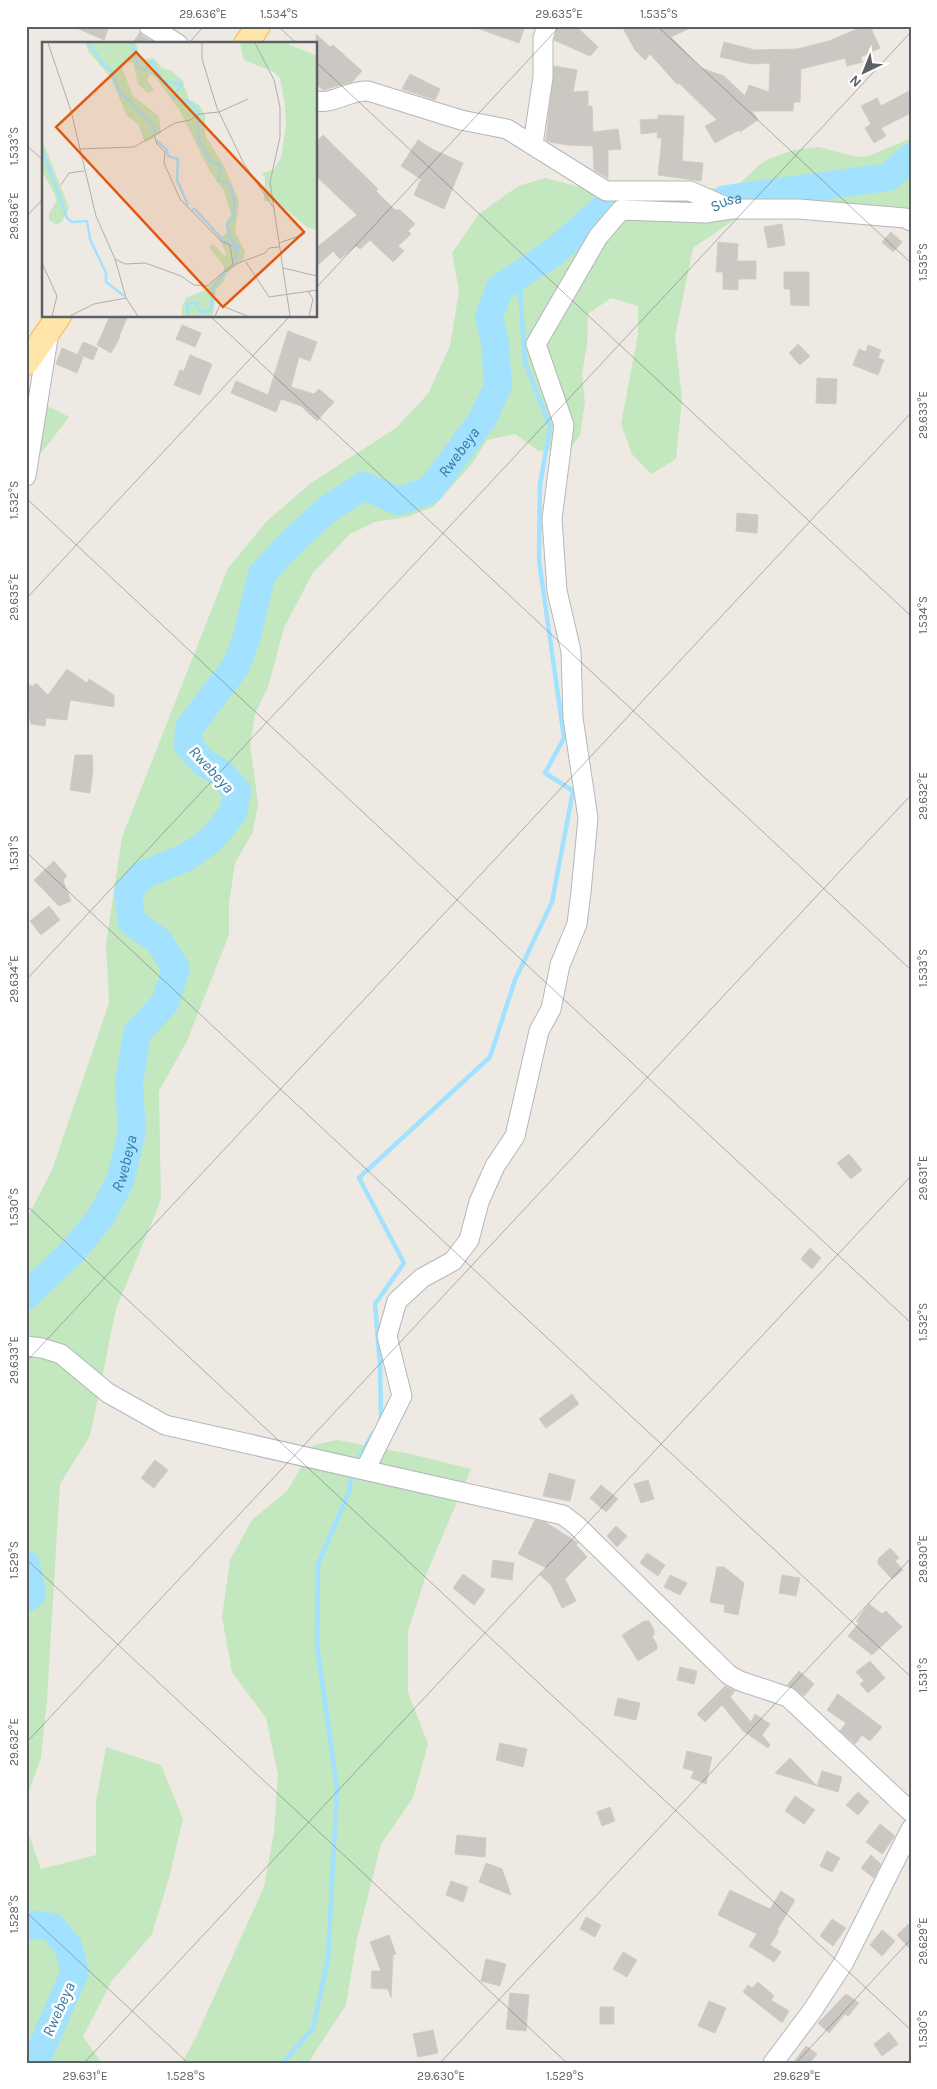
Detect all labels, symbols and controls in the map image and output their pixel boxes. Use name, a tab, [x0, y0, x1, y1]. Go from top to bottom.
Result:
text: 29.636°E	[179, 7, 227, 21]
text: 1.534°S	[260, 7, 298, 21]
text: 29.635°E	[535, 7, 583, 21]
text: 1.535°S	[640, 7, 678, 21]
inset map	[42, 42, 318, 318]
north arrow	[840, 48, 890, 98]
text: N	[846, 71, 865, 91]
text: 1.533°S	[7, 127, 21, 165]
water label: Susa	[706, 188, 743, 216]
text: 29.636°E	[7, 192, 21, 240]
text: 1.535°S	[916, 243, 930, 281]
text: 29.633°E	[916, 391, 930, 439]
water label: Rwebeya	[434, 423, 484, 481]
text: 1.532°S	[7, 481, 21, 519]
text: 29.635°E	[7, 573, 21, 621]
text: 1.534°S	[916, 596, 930, 634]
water label: Rwebeya	[185, 742, 238, 797]
text: 29.632°E	[916, 772, 930, 820]
text: 1.531°S	[7, 835, 21, 871]
text: 1.533°S	[916, 949, 930, 987]
text: 29.634°E	[7, 955, 21, 1003]
water label: Rwebeya	[107, 1133, 141, 1195]
text: 29.631°E	[916, 1156, 930, 1200]
text: 1.530°S	[7, 1188, 21, 1226]
text: 1.532°S	[916, 1303, 930, 1341]
text: 29.633°E	[7, 1336, 21, 1384]
text: 29.630°E	[916, 1535, 930, 1583]
text: 1.529°S	[7, 1541, 21, 1579]
text: 1.531°S	[916, 1657, 930, 1693]
text: 29.632°E	[7, 1718, 21, 1766]
text: 1.528°S	[7, 1895, 21, 1933]
text: 29.629°E	[916, 1917, 930, 1965]
water label: Rwebeya	[38, 1979, 79, 2039]
text: 1.530°S	[916, 2010, 930, 2048]
text: 29.631°E	[63, 2069, 107, 2083]
text: 1.528°S	[167, 2069, 205, 2083]
text: 29.630°E	[417, 2069, 465, 2083]
text: 1.529°S	[546, 2069, 584, 2083]
text: 29.629°E	[773, 2069, 821, 2083]

